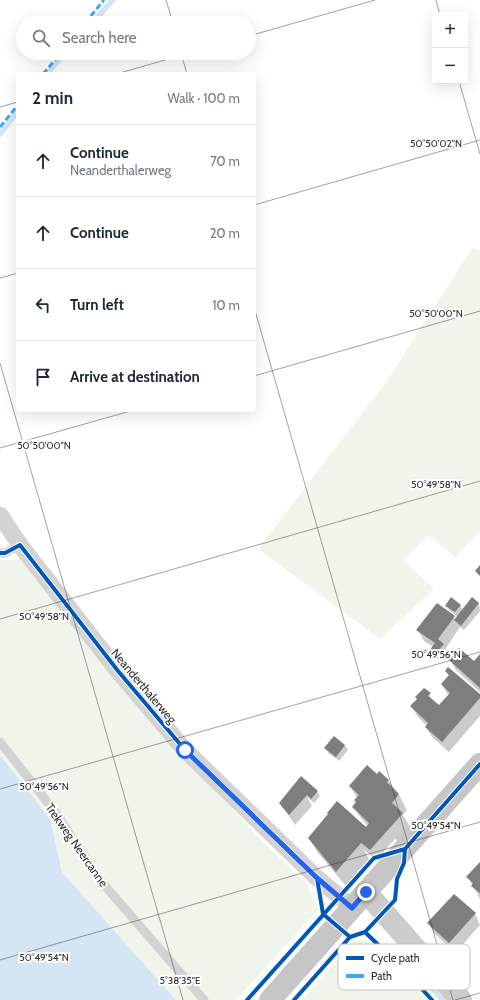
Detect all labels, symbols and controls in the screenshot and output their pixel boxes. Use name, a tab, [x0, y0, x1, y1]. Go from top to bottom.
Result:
map controls	[432, 12, 468, 84]
button: +	[432, 12, 468, 48]
search box	[16, 16, 256, 60]
icon: search	[30, 27, 52, 49]
text: Search here	[62, 29, 137, 47]
button: −	[432, 48, 468, 84]
text: 2 min	[32, 88, 73, 108]
text: Walk · 100 m	[167, 90, 240, 106]
text: 50°50'02"N	[410, 137, 462, 150]
text: Continue	[70, 144, 129, 162]
icon: ahead	[32, 150, 54, 172]
text: 70 m	[210, 153, 240, 169]
text: Neanderthalerweg	[70, 162, 171, 178]
icon: ahead	[32, 222, 54, 244]
text: Continue	[70, 224, 129, 242]
text: 20 m	[210, 225, 240, 241]
icon: left	[32, 294, 54, 316]
text: Turn left	[70, 296, 124, 314]
text: 10 m	[212, 297, 240, 313]
text: 50°50'00"N	[409, 307, 463, 320]
icon: arrive	[32, 366, 54, 388]
text: Arrive at destination	[70, 368, 200, 386]
text: 50°50'00"N	[17, 439, 71, 452]
text: 50°49'58"N	[411, 478, 461, 491]
text: 50°49'58"N	[19, 610, 69, 623]
street label: Neanderthalerweg	[108, 645, 180, 727]
text: 50°49'56"N	[411, 648, 461, 661]
route start	[176, 741, 194, 759]
text: 50°49'56"N	[19, 780, 69, 793]
street label: Trekweg Neercanne	[42, 800, 112, 890]
text: 50°49'54"N	[411, 819, 461, 832]
route end	[357, 883, 375, 901]
legend	[338, 944, 470, 990]
text: 50°49'54"N	[19, 951, 69, 964]
text: Cycle path	[371, 951, 420, 965]
text: Path	[371, 969, 392, 983]
text: 5°38'35"E	[159, 974, 201, 987]

